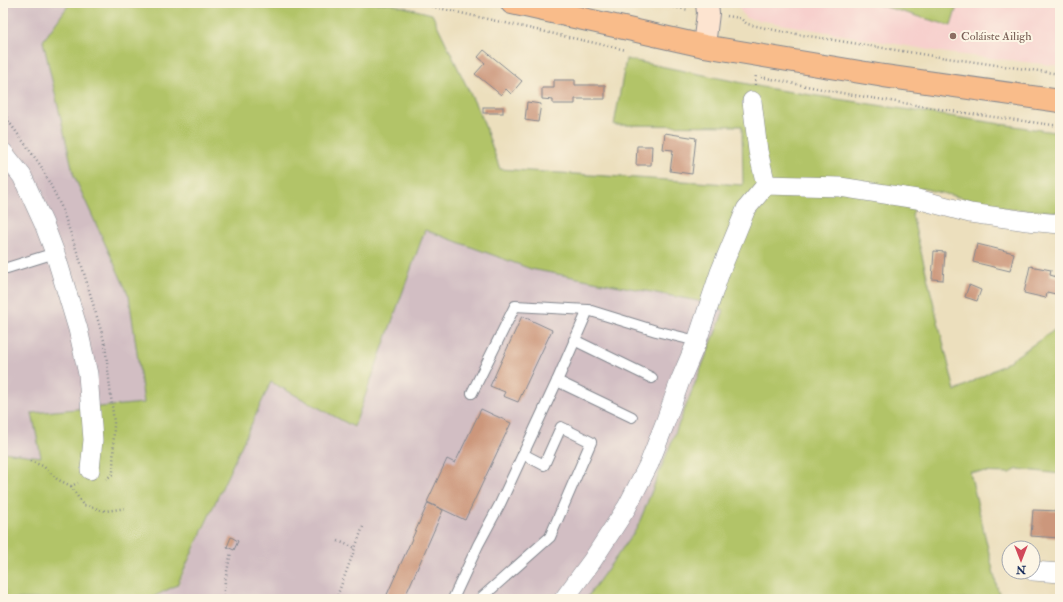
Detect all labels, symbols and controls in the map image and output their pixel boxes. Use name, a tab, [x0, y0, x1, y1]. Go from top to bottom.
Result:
place label: Coláiste Ailigh	[961, 29, 1032, 44]
marker: Coláiste Ailigh	[948, 31, 958, 41]
north arrow	[1001, 540, 1041, 580]
text: N	[1015, 563, 1027, 576]

